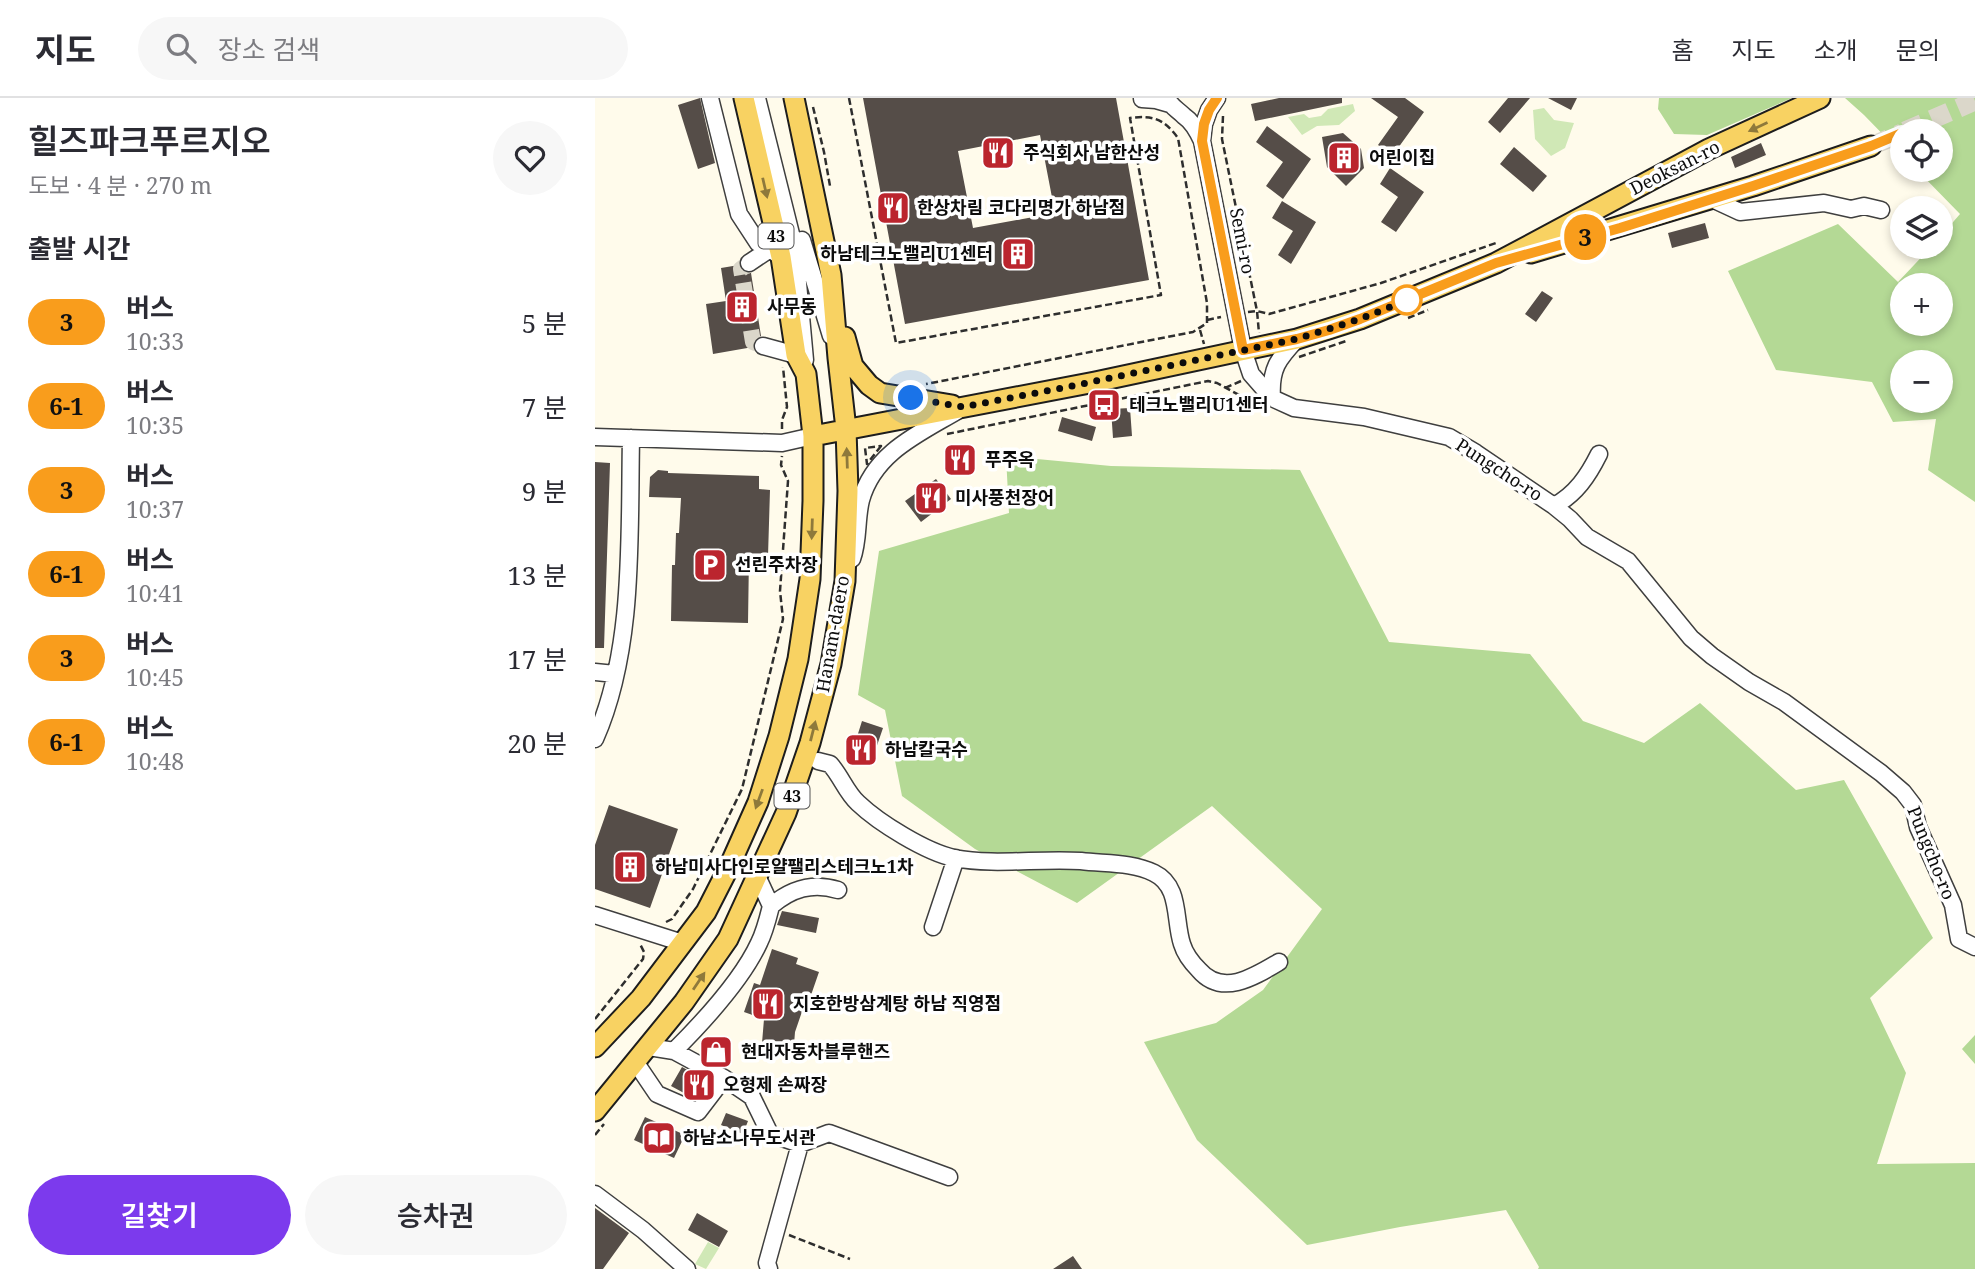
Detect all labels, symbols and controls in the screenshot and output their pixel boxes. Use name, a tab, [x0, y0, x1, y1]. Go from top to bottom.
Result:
search box	[138, 17, 628, 80]
text: 지도	[35, 27, 96, 72]
icon: search	[162, 29, 200, 67]
text: 장소 검색	[218, 31, 320, 67]
text: 홈	[1671, 33, 1693, 66]
text: 지도	[1731, 33, 1776, 66]
text: 소개	[1814, 33, 1858, 66]
text: 문의	[1896, 33, 1940, 66]
text: 힐즈파크푸르지오	[28, 118, 271, 163]
map controls	[1890, 119, 1953, 413]
button: locate	[1890, 119, 1953, 182]
button: heart	[493, 121, 567, 195]
one-way arrow	[1748, 121, 1768, 132]
restaurant icon: 주식회사 남한산성	[979, 134, 1017, 172]
street label: Deoksan-ro	[1625, 134, 1724, 200]
building icon: 어린이집	[1325, 139, 1363, 177]
place label: 주식회사 남한산성	[1023, 140, 1160, 164]
place label: 어린이집	[1369, 145, 1435, 169]
text: 도보 · 4 분 · 270 m	[28, 169, 212, 201]
one-way arrow	[759, 177, 770, 199]
restaurant icon: 한상차림 코다리명가 하남점	[874, 189, 912, 227]
place label: 한상차림 코다리명가 하남점	[917, 195, 1125, 219]
button: layers	[1890, 196, 1953, 259]
street label: Semi-ro	[1225, 206, 1261, 276]
line badge: 3	[1562, 214, 1608, 260]
text: 3	[1578, 220, 1592, 253]
road number: 43	[759, 224, 793, 248]
text: 출발 시간	[28, 230, 130, 266]
building icon: 하남테크노밸리U1센터	[999, 235, 1037, 273]
place label: 하남테크노밸리U1센터	[820, 241, 993, 265]
button: +	[1890, 273, 1953, 336]
unlabelled marker	[1392, 285, 1422, 315]
building icon: 사무동	[723, 288, 761, 326]
text: 버스	[126, 289, 174, 325]
place label: 사무동	[767, 294, 817, 318]
text: 3	[60, 305, 73, 338]
text: 5 분	[522, 305, 567, 341]
text: 10:33	[126, 325, 184, 357]
button: −	[1890, 350, 1953, 413]
text: 버스	[126, 373, 174, 409]
your location	[893, 380, 928, 415]
bus stop icon: 테크노밸리U1센터	[1085, 386, 1123, 424]
text: 6-1	[49, 389, 84, 422]
text: 7 분	[522, 389, 567, 425]
place label: 테크노밸리U1센터	[1129, 392, 1269, 416]
text: 10:35	[126, 409, 184, 441]
street label: Pungcho-ro	[1452, 432, 1547, 506]
restaurant icon: 푸주옥	[941, 441, 979, 479]
one-way arrow	[842, 447, 853, 469]
place label: 푸주옥	[985, 447, 1035, 471]
text: 버스	[126, 457, 174, 493]
text: 3	[60, 473, 73, 506]
text: 9 분	[522, 473, 567, 509]
restaurant icon: 미사풍천장어	[912, 479, 950, 517]
place label: 미사풍천장어	[955, 485, 1054, 509]
text: 10:37	[126, 493, 184, 525]
one-way arrow	[807, 518, 818, 540]
text: 버스	[126, 541, 174, 577]
parking icon: 선린주차장	[691, 546, 729, 584]
place label: 선린주차장	[735, 552, 818, 576]
text: 6-1	[49, 557, 84, 590]
text: 13 분	[507, 557, 567, 593]
street label: Hanam-daero	[810, 573, 854, 694]
text: 10:41	[126, 577, 184, 609]
text: 버스	[126, 625, 174, 661]
text: 3	[60, 641, 73, 674]
text: 17 분	[507, 641, 567, 677]
text: 10:45	[126, 661, 184, 693]
text: 버스	[126, 709, 174, 745]
one-way arrow	[808, 720, 819, 742]
text: 6-1	[49, 725, 84, 758]
text: 20 분	[507, 725, 567, 761]
restaurant icon: 하남칼국수	[842, 731, 880, 769]
place label: 하남칼국수	[885, 737, 968, 761]
text: 10:48	[126, 745, 184, 777]
road number: 43	[775, 783, 809, 808]
one-way arrow	[753, 788, 764, 809]
street label: Pungcho-ro	[1902, 802, 1962, 903]
building icon: 하남미사다인로얄팰리스테크노1차	[611, 848, 649, 886]
place label: 하남미사다인로얄팰리스테크노1차	[655, 854, 914, 878]
one-way arrow	[692, 972, 706, 990]
restaurant icon: 지호한방삼계탕 하남 직영점	[749, 985, 787, 1023]
place label: 지호한방삼계탕 하남 직영점	[793, 991, 1001, 1015]
shop icon: 현대자동차블루핸즈	[697, 1033, 735, 1071]
place label: 현대자동차블루핸즈	[741, 1039, 890, 1063]
restaurant icon: 오형제 손짜장	[680, 1066, 718, 1104]
place label: 오형제 손짜장	[723, 1072, 827, 1096]
library icon: 하남소나무도서관	[640, 1119, 678, 1157]
place label: 하남소나무도서관	[683, 1125, 816, 1149]
button: 길찾기	[28, 1175, 291, 1255]
button: 승차권	[305, 1175, 567, 1255]

